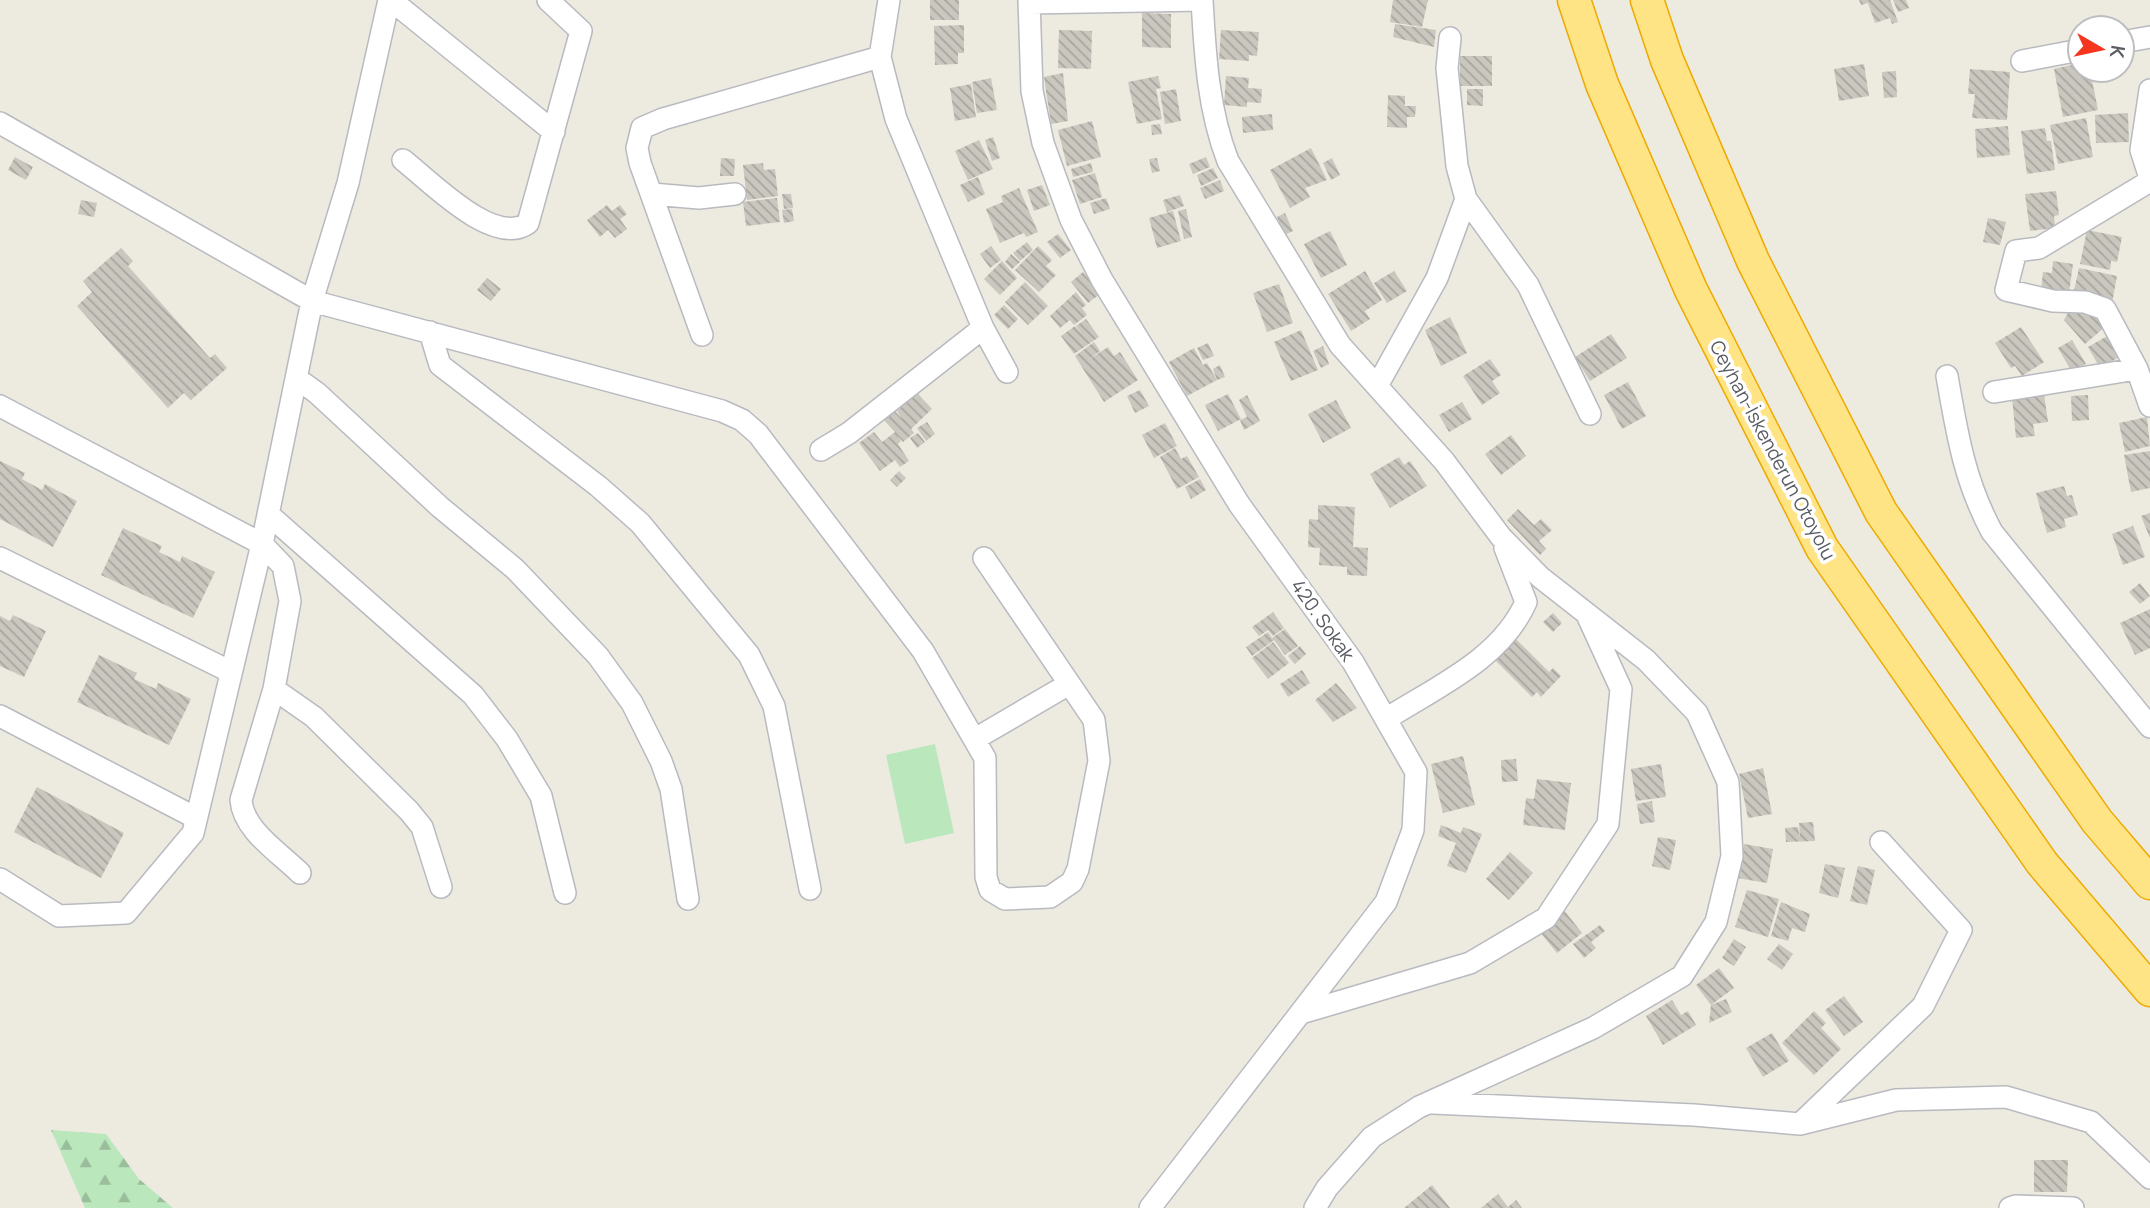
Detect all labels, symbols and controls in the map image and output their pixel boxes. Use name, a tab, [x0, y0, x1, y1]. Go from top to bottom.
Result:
north arrow	[2066, 14, 2136, 84]
text: K	[2104, 44, 2132, 60]
street label: Ceyhan-İskenderun Otoyolu	[1704, 336, 1842, 564]
street label: 420. Sokak	[1285, 574, 1361, 667]

